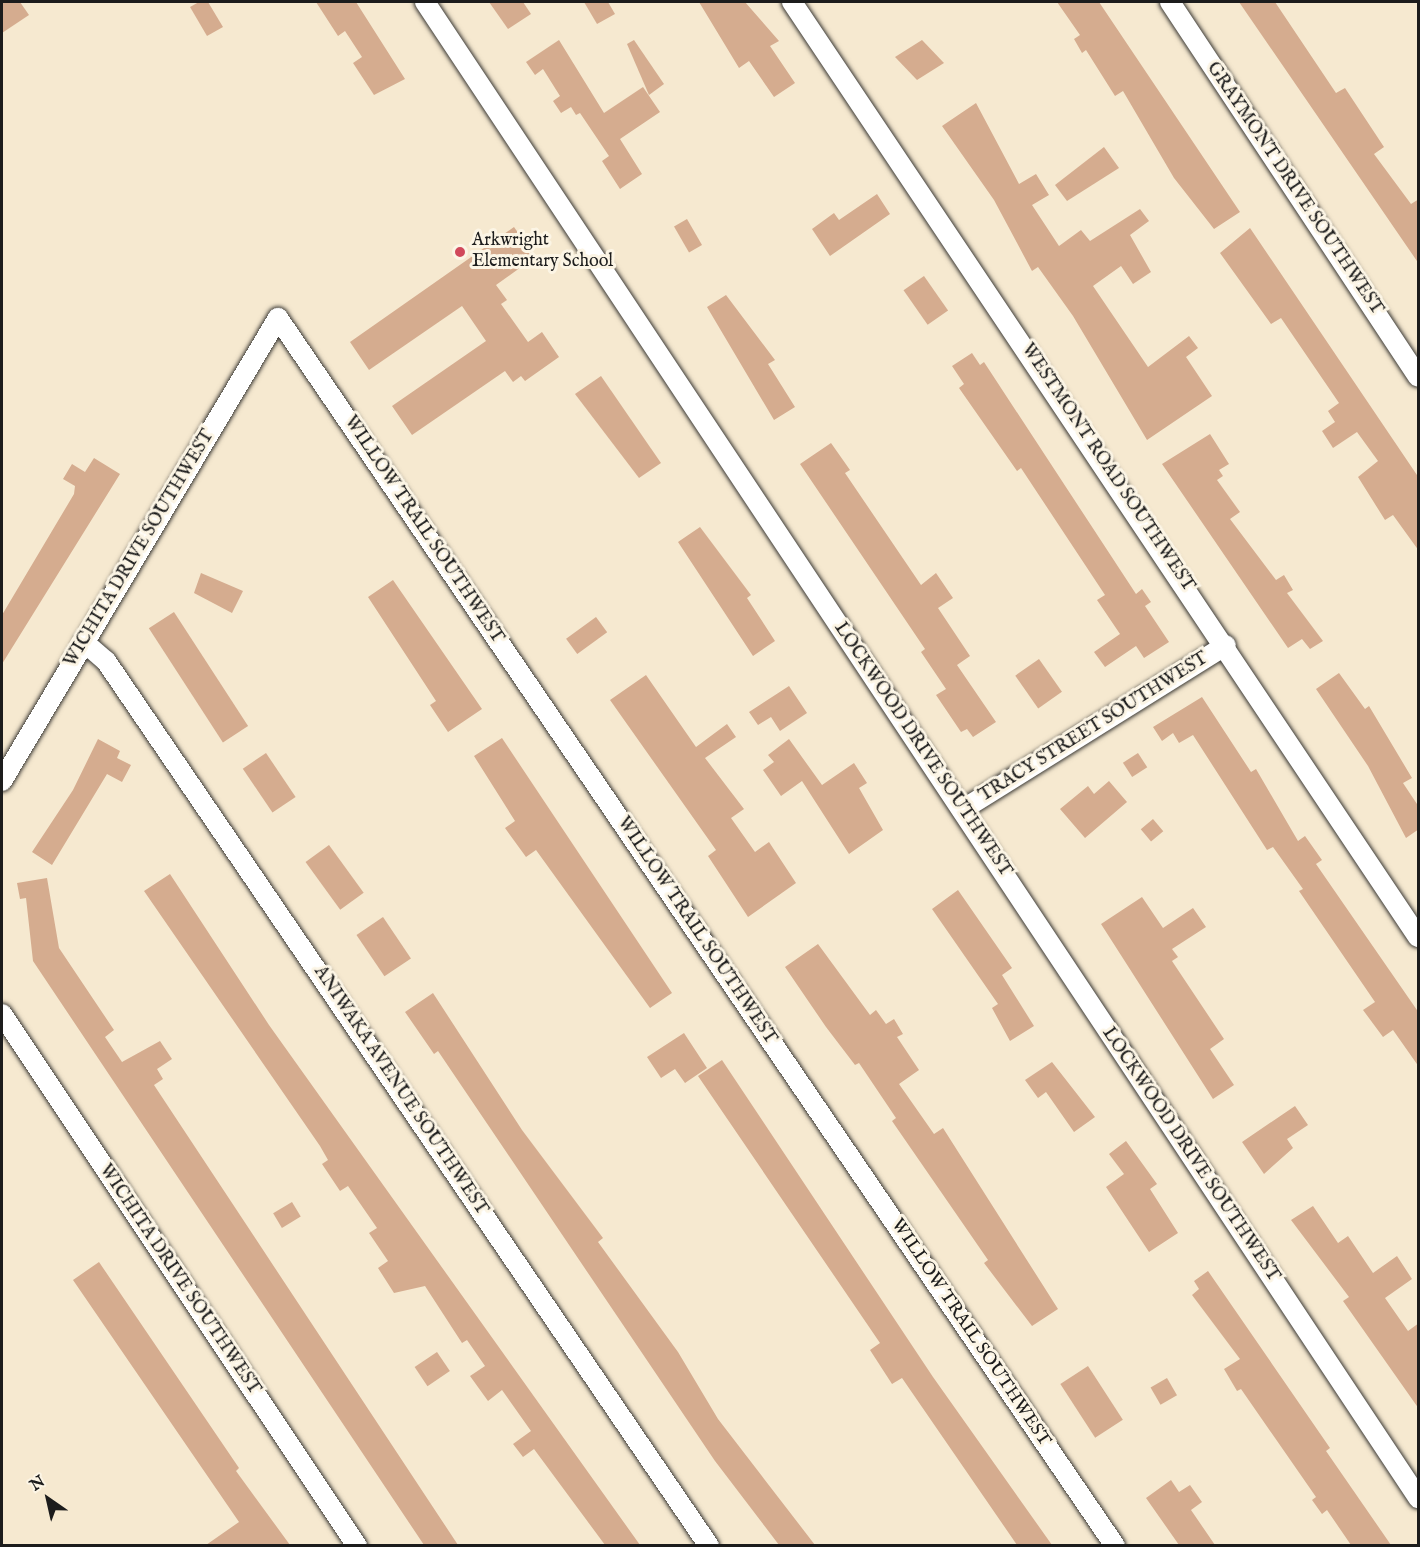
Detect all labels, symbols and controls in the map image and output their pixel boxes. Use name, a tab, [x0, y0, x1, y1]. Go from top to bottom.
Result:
street label: GRAYMONT DRIVE SOUTHWEST	[1201, 59, 1387, 319]
place label: Arkwright Elementary School	[472, 231, 613, 274]
marker: Arkwright Elementary School	[453, 245, 467, 259]
street label: WESTMONT ROAD SOUTHWEST	[1016, 340, 1198, 596]
street label: WILLOW TRAIL SOUTHWEST	[339, 412, 507, 648]
street label: WICHITA DRIVE SOUTHWEST	[60, 426, 220, 672]
street label: LOCKWOOD DRIVE SOUTHWEST	[829, 619, 1015, 881]
street label: TRACY STREET SOUTHWEST	[976, 648, 1212, 808]
street label: WILLOW TRAIL SOUTHWEST	[612, 813, 780, 1049]
street label: ANIWAKA AVENUE SOUTHWEST	[308, 962, 492, 1220]
street label: LOCKWOOD DRIVE SOUTHWEST	[1097, 1024, 1283, 1286]
street label: WICHITA DRIVE SOUTHWEST	[94, 1161, 264, 1399]
street label: WILLOW TRAIL SOUTHWEST	[886, 1215, 1054, 1451]
north arrow	[18, 1469, 78, 1529]
text: N	[27, 1472, 49, 1496]

